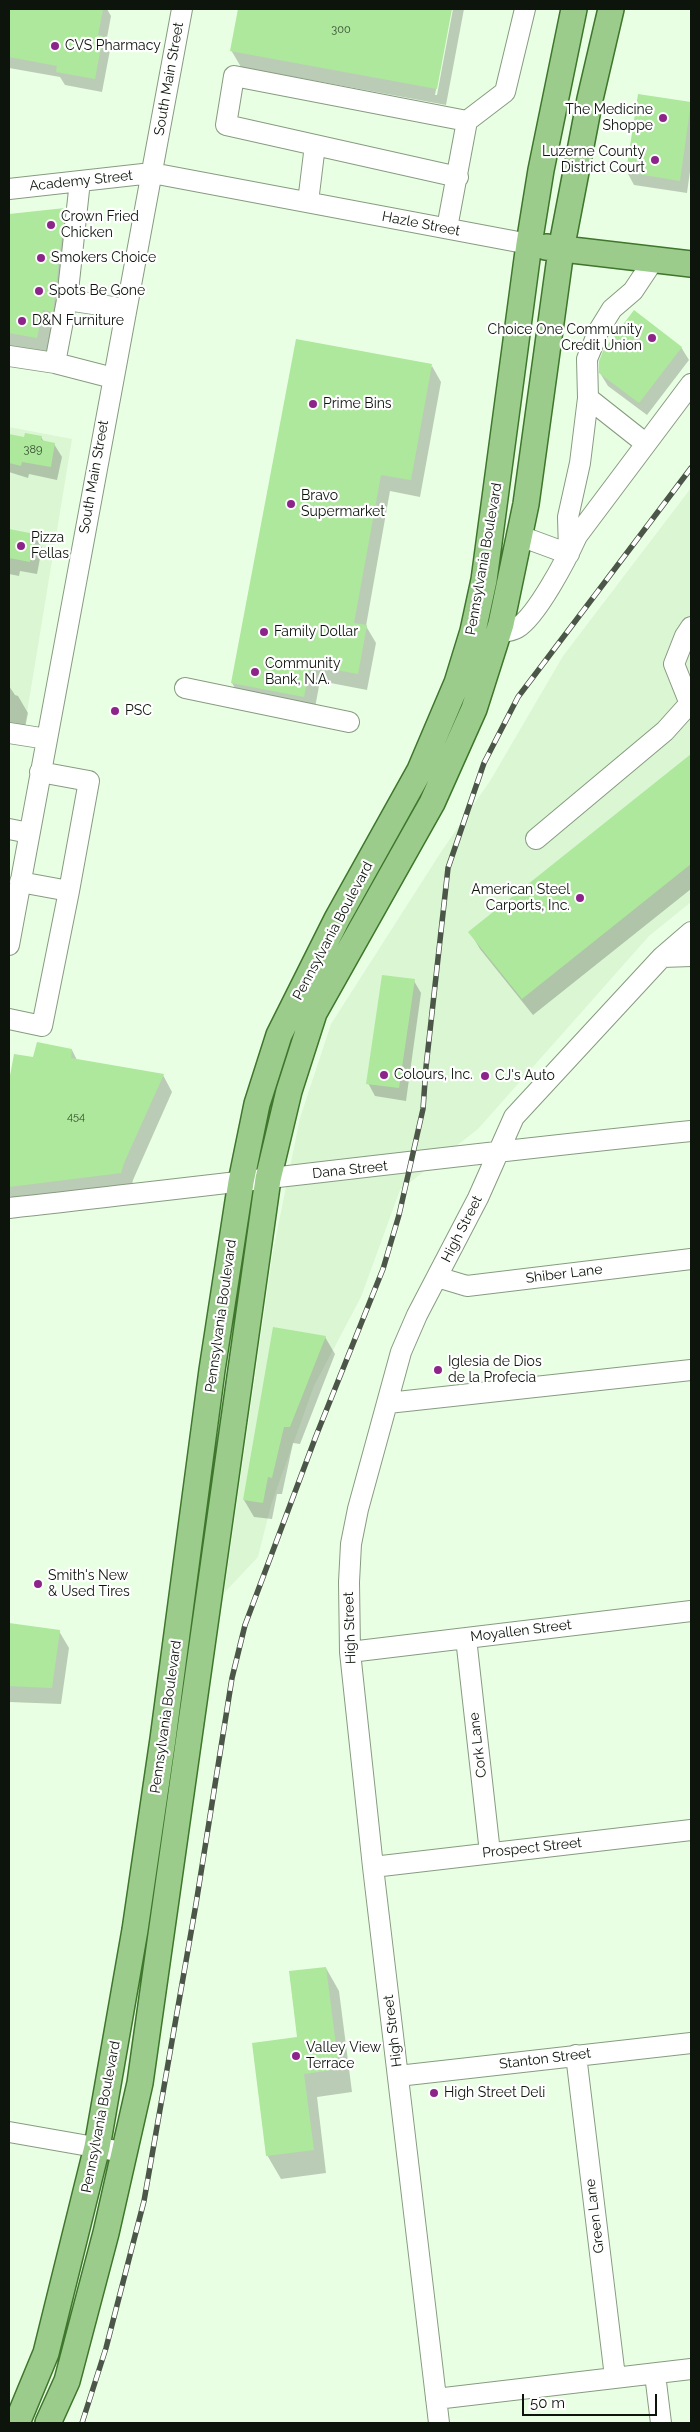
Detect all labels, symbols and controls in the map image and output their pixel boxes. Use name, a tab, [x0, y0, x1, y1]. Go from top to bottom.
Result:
street label: South Main Street	[151, 21, 187, 137]
house number: 300	[331, 23, 351, 37]
place label: CVS Pharmacy	[65, 38, 161, 54]
marker: CVS Pharmacy	[49, 40, 61, 52]
place label: The Medicine Shoppe	[565, 102, 653, 134]
marker: The Medicine Shoppe	[657, 112, 669, 124]
place label: Luzerne County District Court	[542, 144, 645, 176]
marker: Luzerne County District Court	[649, 154, 661, 166]
street label: Academy Street	[28, 167, 134, 195]
street label: Hazle Street	[381, 208, 461, 240]
place label: Crown Fried Chicken	[61, 209, 139, 242]
marker: Crown Fried Chicken	[45, 219, 57, 231]
place label: Smokers Choice	[51, 250, 156, 266]
marker: Smokers Choice	[35, 252, 47, 264]
place label: Spots Be Gone	[49, 283, 145, 299]
marker: Spots Be Gone	[33, 285, 45, 297]
place label: D&N Furniture	[32, 313, 124, 329]
marker: D&N Furniture	[16, 315, 28, 327]
place label: Choice One Community Credit Union	[488, 322, 642, 354]
marker: Choice One Community Credit Union	[646, 332, 658, 344]
place label: Prime Bins	[323, 396, 392, 412]
marker: Prime Bins	[307, 398, 319, 410]
street label: South Main Street	[76, 419, 112, 535]
house number: 389	[24, 443, 42, 457]
street label: Pennsylvania Boulevard	[462, 482, 506, 636]
place label: Bravo Supermarket	[301, 488, 385, 520]
marker: Bravo Supermarket	[285, 498, 297, 510]
place label: Pizza Fellas	[31, 530, 69, 562]
marker: Pizza Fellas	[15, 540, 27, 552]
place label: Family Dollar	[274, 624, 358, 640]
marker: Family Dollar	[258, 626, 270, 638]
place label: Community Bank, N.A.	[265, 656, 340, 689]
marker: Community Bank, N.A.	[249, 666, 261, 678]
place label: PSC	[125, 703, 152, 719]
marker: PSC	[109, 705, 121, 717]
street label: Pennsylvania Boulevard	[289, 859, 377, 1003]
place label: American Steel Carports, Inc.	[471, 882, 570, 914]
marker: American Steel Carports, Inc.	[574, 892, 586, 904]
place label: Colours, Inc.	[394, 1067, 473, 1083]
place label: CJ's Auto	[495, 1068, 555, 1084]
marker: Colours, Inc.	[378, 1069, 390, 1081]
marker: CJ's Auto	[479, 1070, 491, 1082]
house number: 454	[67, 1110, 85, 1124]
street label: Dana Street	[311, 1158, 389, 1182]
street label: High Street	[438, 1193, 486, 1265]
street label: Pennsylvania Boulevard	[202, 1238, 240, 1394]
street label: Shiber Lane	[525, 1261, 603, 1287]
place label: Iglesia de Dios de la Profecia	[448, 1354, 542, 1386]
marker: Iglesia de Dios de la Profecia	[432, 1364, 444, 1376]
place label: Smith's New & Used Tires	[48, 1568, 130, 1600]
marker: Smith's New & Used Tires	[32, 1578, 44, 1590]
street label: High Street	[340, 1591, 360, 1665]
street label: Moyallen Street	[470, 1616, 572, 1646]
street label: Pennsylvania Boulevard	[147, 1639, 185, 1795]
street label: Cork Lane	[466, 1711, 490, 1779]
street label: Prospect Street	[481, 1834, 583, 1862]
street label: High Street	[380, 1994, 406, 2068]
street label: Pennsylvania Boulevard	[78, 2040, 124, 2194]
place label: Valley View Terrace	[306, 2040, 381, 2072]
street label: Stanton Street	[498, 2045, 592, 2073]
marker: Valley View Terrace	[290, 2050, 302, 2062]
place label: High Street Deli	[444, 2085, 545, 2101]
marker: High Street Deli	[428, 2087, 440, 2099]
street label: Green Lane	[582, 2178, 608, 2254]
scale bar	[525, 2384, 660, 2416]
text: 50 m	[530, 2394, 565, 2412]

